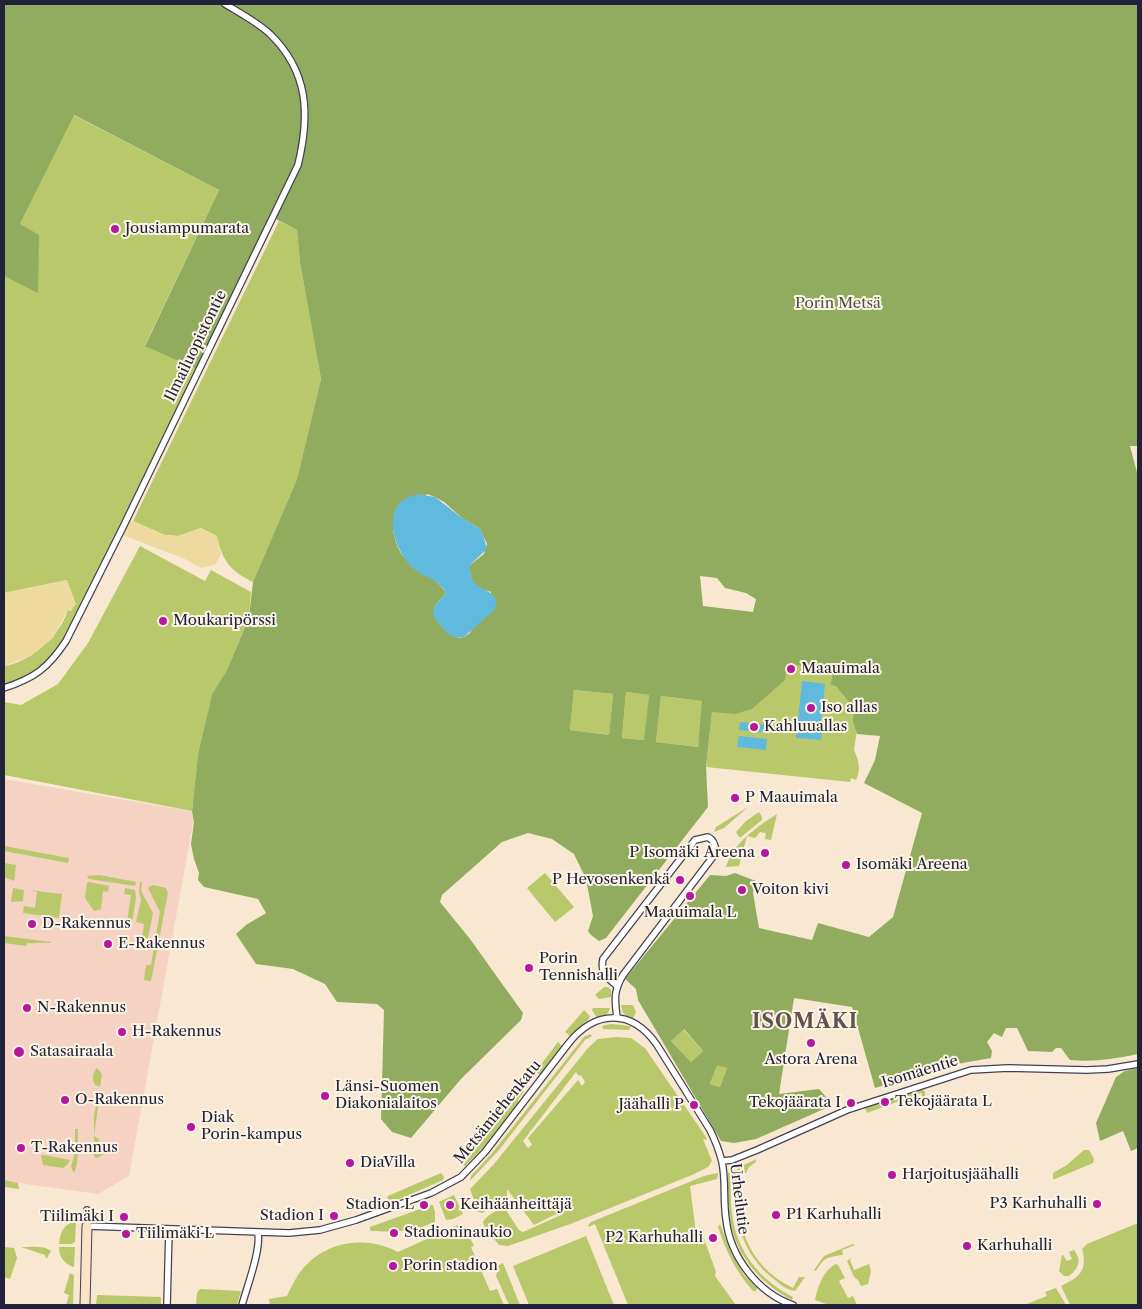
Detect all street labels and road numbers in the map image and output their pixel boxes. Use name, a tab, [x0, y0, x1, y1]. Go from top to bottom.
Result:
street label: Ilmailuopistontie	[161, 287, 231, 405]
street label: Isomäentie	[879, 1052, 961, 1092]
street label: Metsämiehenkatu	[451, 1057, 545, 1167]
street label: Urheilutie	[726, 1162, 752, 1236]

